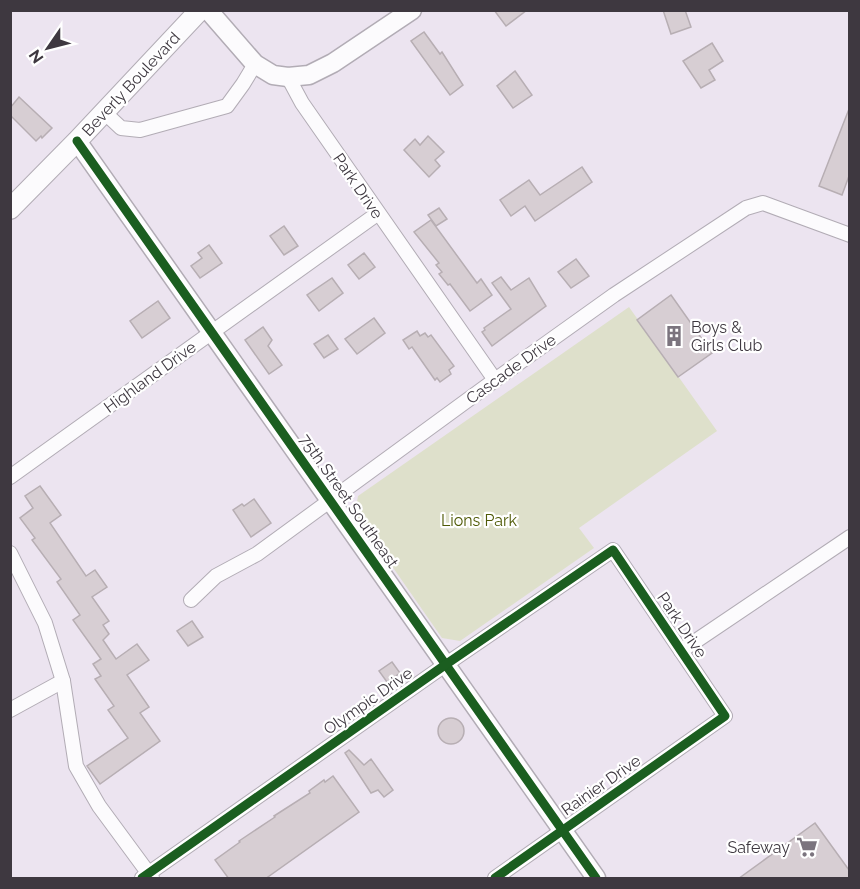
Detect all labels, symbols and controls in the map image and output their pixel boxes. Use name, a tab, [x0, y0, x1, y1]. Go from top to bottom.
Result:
north arrow	[18, 18, 78, 78]
street label: Beverly Boulevard	[78, 28, 184, 140]
text: N	[25, 46, 47, 67]
street label: Park Drive	[329, 150, 387, 222]
place label: Boys & Girls Club	[691, 318, 763, 355]
building icon: Boys & Girls Club	[662, 324, 686, 348]
street label: Cascade Drive	[462, 330, 560, 408]
street label: Highland Drive	[100, 337, 200, 417]
street label: 75th Street Southeast	[296, 430, 403, 572]
park label: Lions Park	[441, 511, 518, 530]
street label: Park Drive	[653, 589, 711, 661]
street label: Olympic Drive	[320, 663, 416, 739]
street label: Rainier Drive	[558, 751, 644, 819]
supermarket icon: Safeway	[795, 835, 819, 859]
place label: Safeway	[728, 838, 790, 857]

